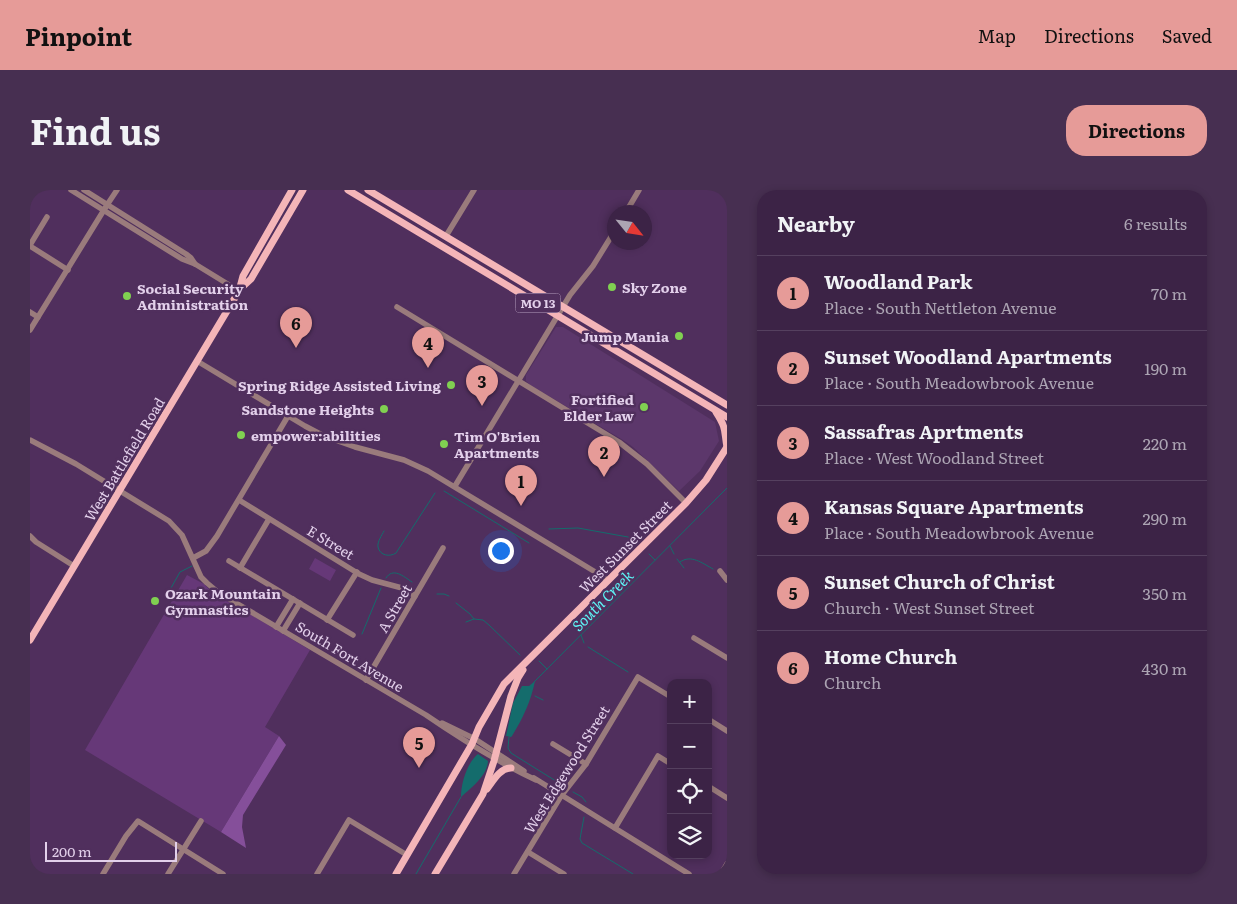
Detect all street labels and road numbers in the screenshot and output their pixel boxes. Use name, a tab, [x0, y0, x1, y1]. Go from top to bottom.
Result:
road number: MO 13	[516, 294, 560, 312]
street label: West Battlefield Road	[79, 393, 169, 525]
street label: West Sunset Street	[574, 495, 676, 597]
street label: E Street	[304, 520, 359, 564]
street label: A Street	[372, 580, 416, 636]
street label: South Fort Avenue	[292, 616, 408, 696]
street label: West Edgewood Street	[518, 701, 614, 837]

